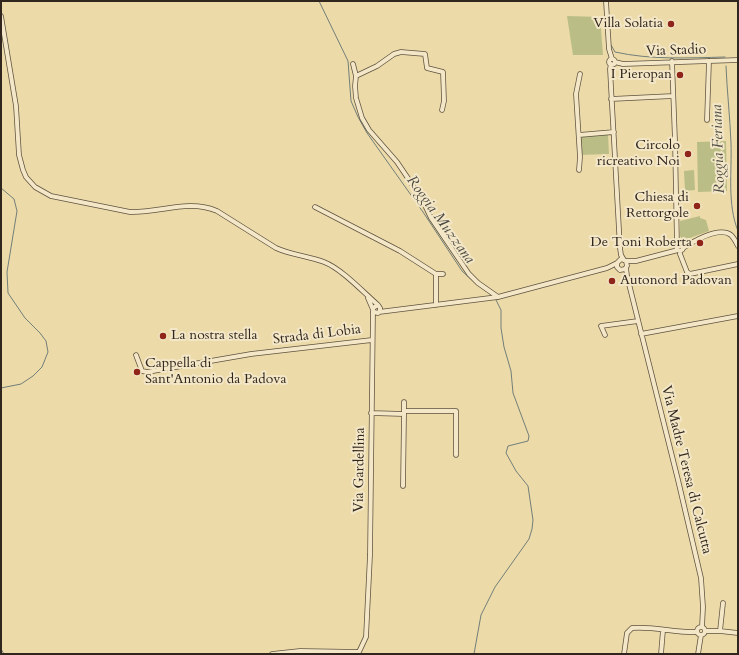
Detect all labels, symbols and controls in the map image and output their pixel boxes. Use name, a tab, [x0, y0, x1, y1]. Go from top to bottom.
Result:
place label: Villa Solatia	[593, 16, 663, 32]
marker: Villa Solatia	[666, 19, 676, 29]
street label: Via Stadio	[645, 42, 707, 60]
place label: I Pieropan	[611, 67, 672, 83]
marker: I Pieropan	[675, 70, 685, 80]
water label: Roggia Feriana	[708, 104, 730, 194]
place label: Circolo ricreativo Noi	[597, 138, 680, 170]
marker: Circolo ricreativo Noi	[683, 149, 693, 159]
water label: Roggia Muzzana	[402, 173, 478, 267]
place label: Chiesa di Rettorgole	[626, 190, 689, 222]
marker: Chiesa di Rettorgole	[692, 201, 702, 211]
place label: De Toni Roberta	[590, 235, 692, 251]
marker: De Toni Roberta	[695, 238, 705, 248]
place label: Autonord Padovan	[620, 273, 732, 289]
marker: Autonord Padovan	[607, 276, 617, 286]
street label: Strada di Lobia	[272, 321, 362, 349]
place label: La nostra stella	[171, 328, 257, 344]
marker: La nostra stella	[158, 331, 168, 341]
place label: Cappella di Sant'Antonio da Padova	[145, 356, 286, 388]
marker: Cappella di Sant'Antonio da Padova	[132, 367, 142, 377]
street label: Via Madre Teresa di Calcutta	[657, 384, 715, 556]
street label: Via Gardellina	[351, 427, 369, 513]

